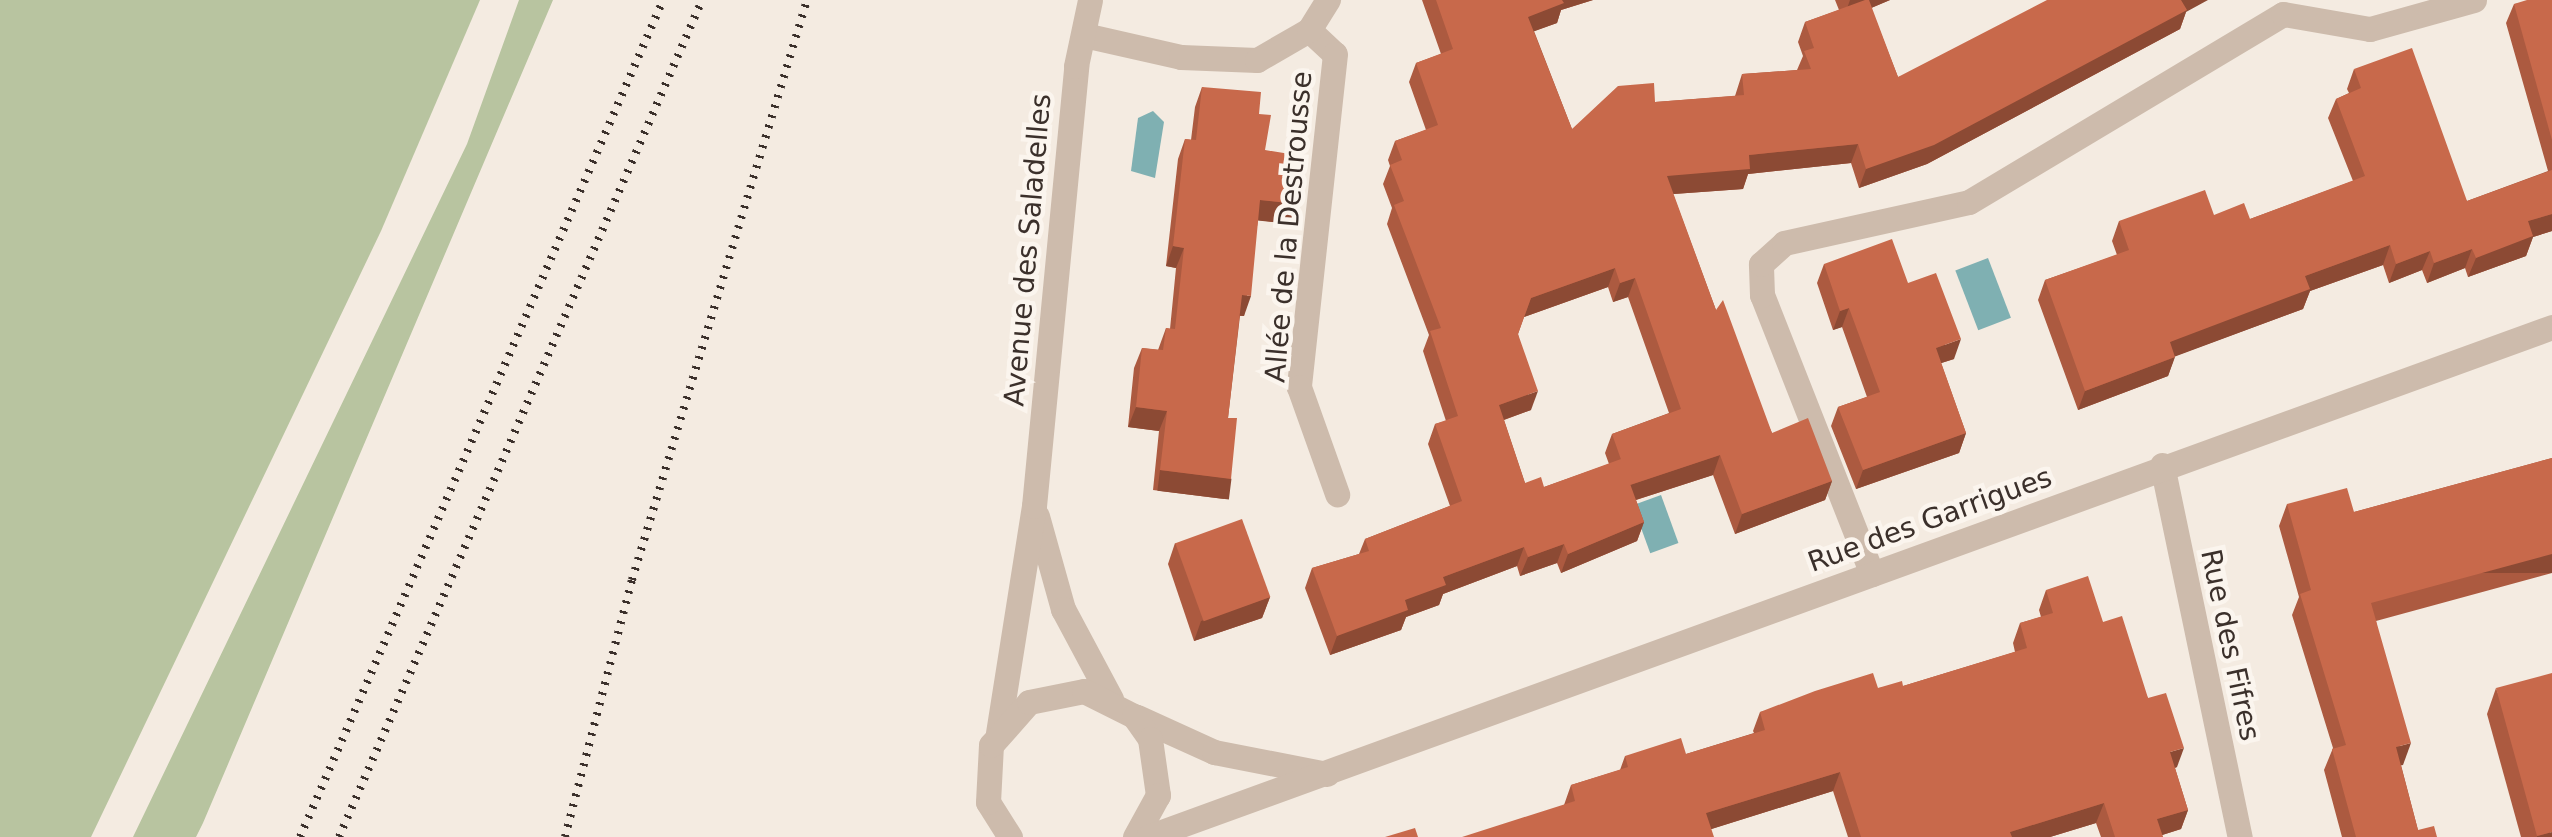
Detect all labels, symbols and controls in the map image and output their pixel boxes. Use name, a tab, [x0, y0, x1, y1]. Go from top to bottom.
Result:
street label: Allée de la Destrousse	[1259, 70, 1319, 384]
street label: Avenue des Saladelles	[998, 92, 1058, 408]
street label: Rue des Garrigues	[1803, 460, 2057, 580]
street label: Rue des Fifres	[2193, 546, 2267, 744]

